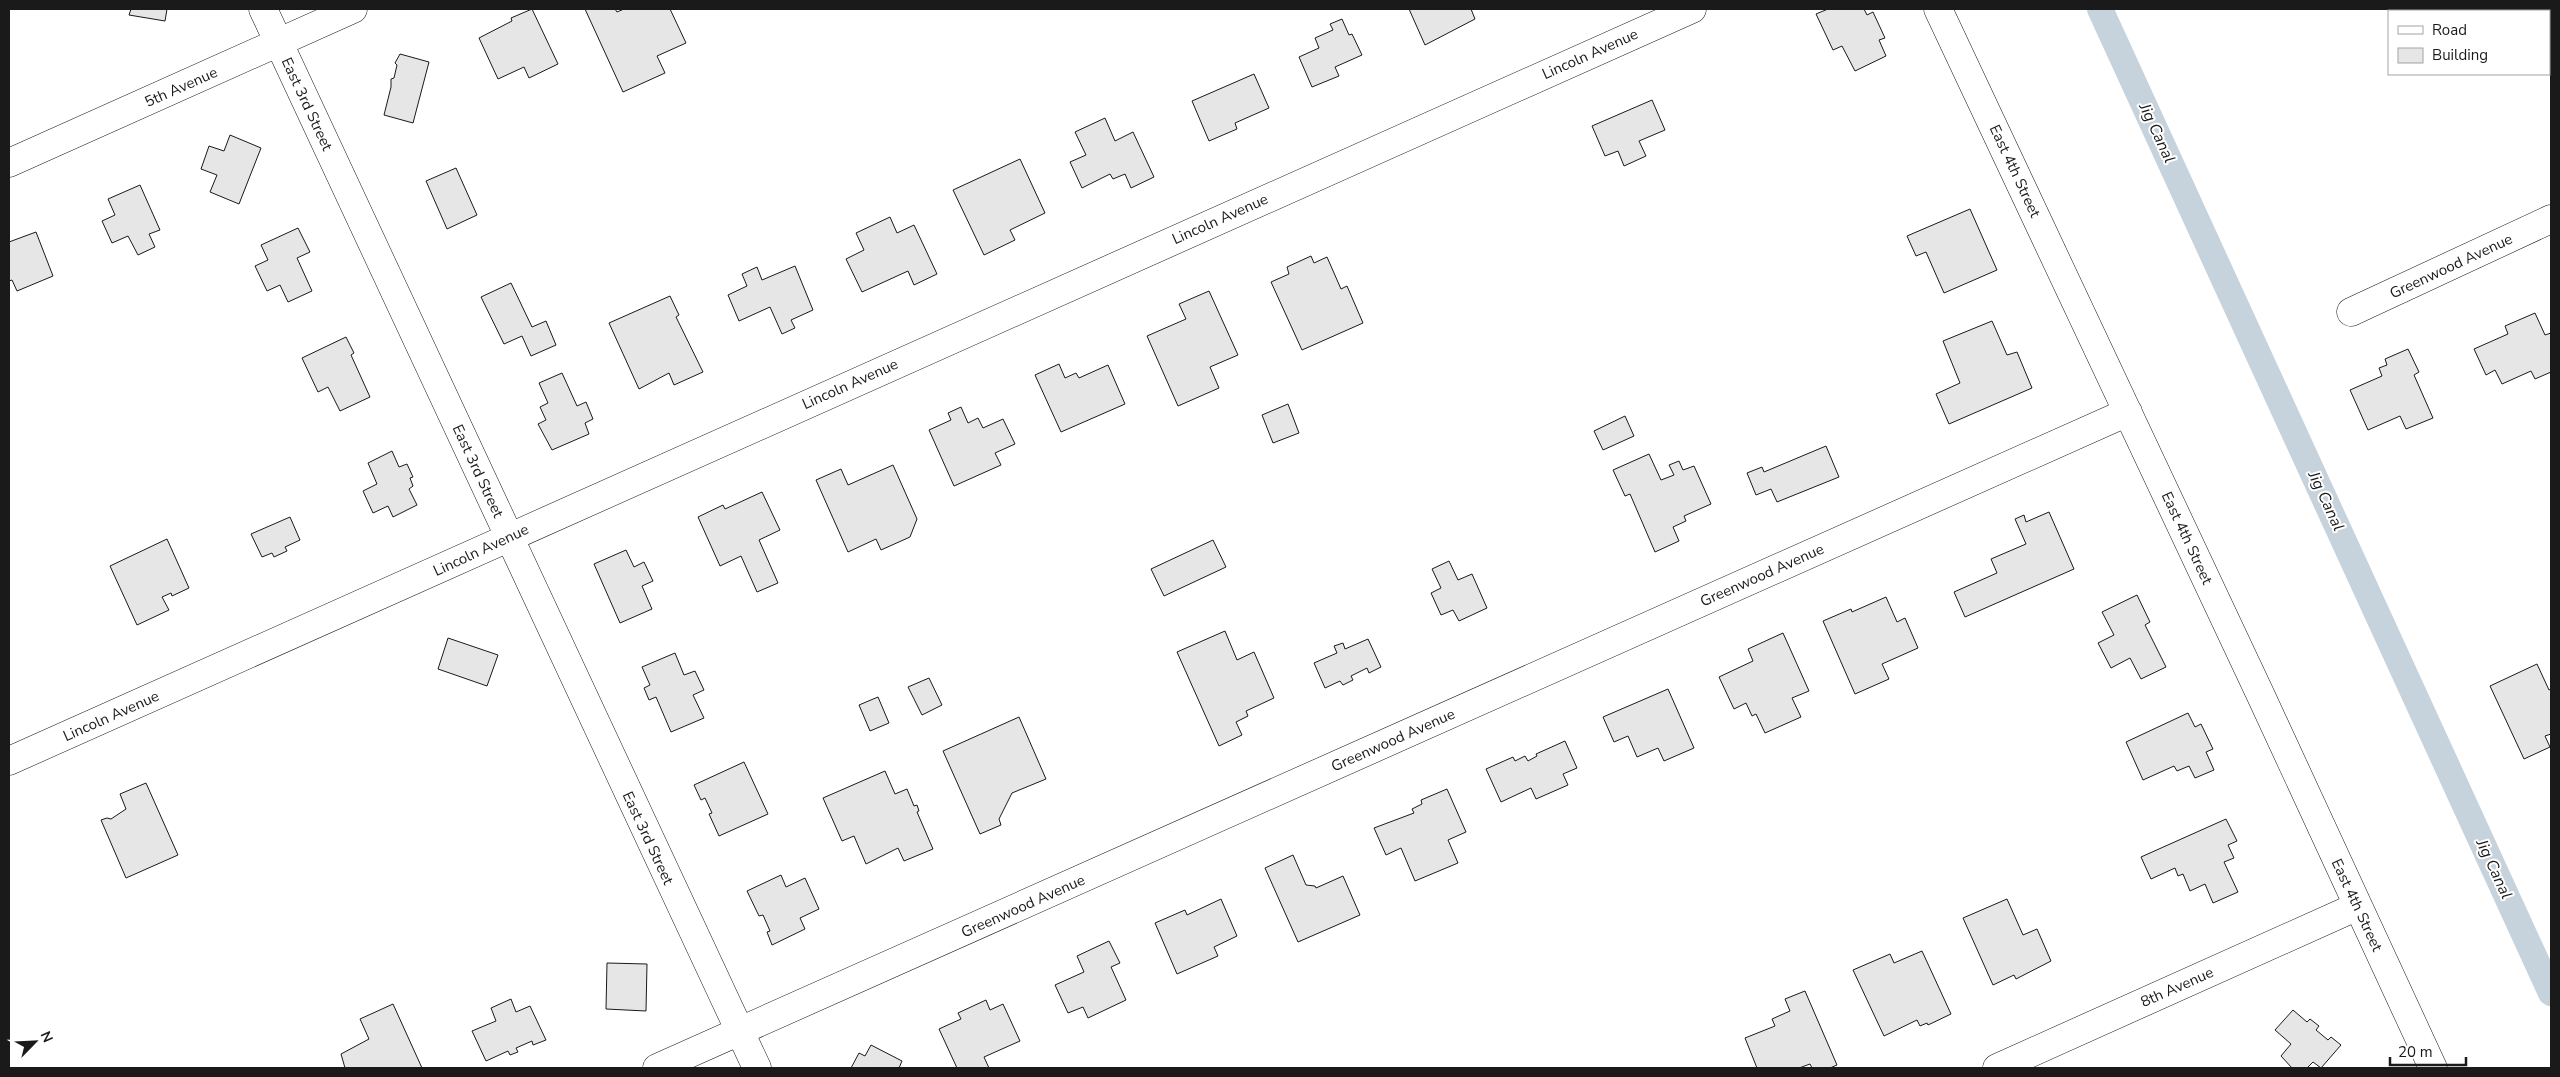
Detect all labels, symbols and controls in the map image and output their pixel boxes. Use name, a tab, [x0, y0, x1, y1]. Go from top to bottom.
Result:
legend	[2388, 10, 2550, 75]
text: Road	[2432, 20, 2467, 40]
street label: Lincoln Avenue	[1539, 24, 1641, 84]
text: Building	[2432, 45, 2488, 65]
street label: East 3rd Street	[277, 54, 338, 154]
street label: 5th Avenue	[141, 62, 221, 112]
water label: Jig Canal	[2133, 99, 2181, 167]
street label: East 4th Street	[1985, 121, 2046, 221]
street label: Lincoln Avenue	[1169, 189, 1271, 249]
street label: Greenwood Avenue	[2386, 229, 2516, 303]
street label: Lincoln Avenue	[799, 354, 901, 414]
street label: East 3rd Street	[448, 421, 509, 521]
water label: Jig Canal	[2302, 467, 2350, 535]
street label: East 4th Street	[2157, 488, 2218, 588]
street label: Lincoln Avenue	[430, 519, 532, 581]
street label: Greenwood Avenue	[1697, 539, 1827, 611]
street label: Lincoln Avenue	[60, 686, 162, 746]
street label: Greenwood Avenue	[1328, 704, 1458, 776]
street label: East 3rd Street	[618, 788, 679, 888]
water label: Jig Canal	[2470, 835, 2518, 903]
street label: East 4th Street	[2327, 855, 2388, 955]
street label: Greenwood Avenue	[958, 870, 1088, 942]
street label: 8th Avenue	[2137, 962, 2217, 1012]
north arrow	[10, 1017, 60, 1067]
text: N	[36, 1028, 57, 1046]
scale bar	[2390, 1034, 2466, 1066]
text: 20 m	[2398, 1042, 2433, 1062]

